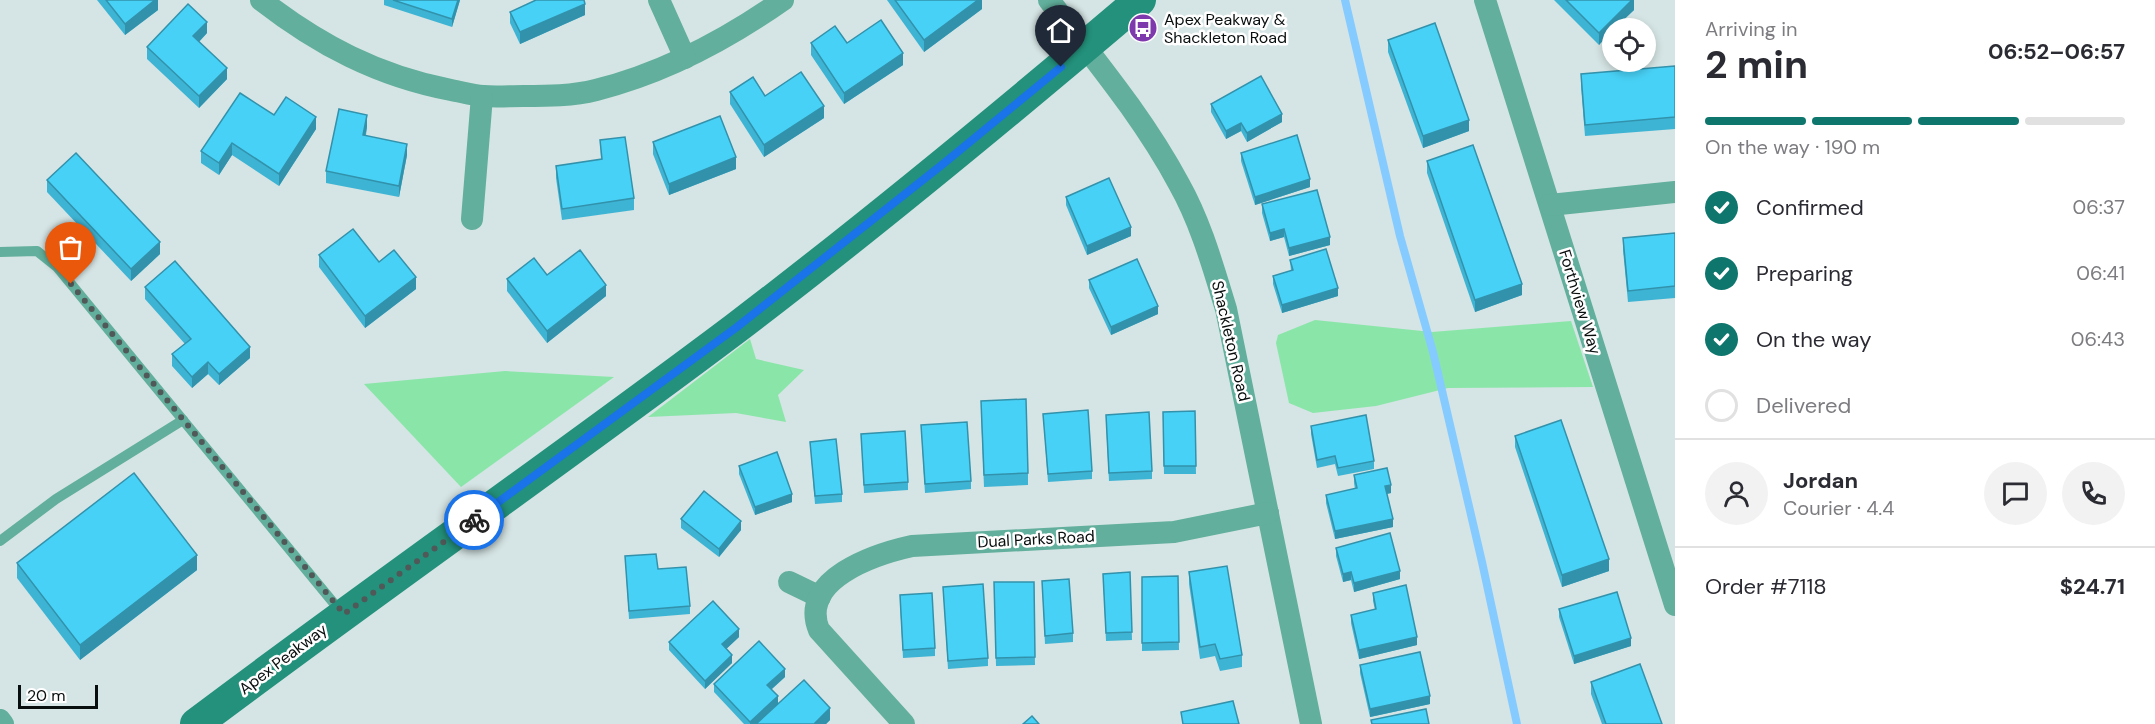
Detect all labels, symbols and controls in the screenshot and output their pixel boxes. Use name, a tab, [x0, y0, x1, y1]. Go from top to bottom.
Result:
pin	[1035, 5, 1086, 67]
place label: Apex Peakway & Shackleton Road	[1164, 9, 1287, 48]
bus stop icon: Apex Peakway & Shackleton Road	[1127, 12, 1159, 44]
icon: home	[1044, 14, 1077, 47]
text: Arriving in	[1705, 16, 1797, 42]
map controls	[1602, 18, 1656, 72]
button: locate	[1602, 18, 1656, 72]
text: 06:52–06:57	[1988, 37, 2125, 66]
text: 2 min	[1705, 39, 1808, 90]
text: On the way · 190 m	[1705, 134, 1880, 160]
icon: check	[1705, 191, 1738, 224]
text: Confirmed	[1756, 193, 1864, 222]
text: 06:37	[2073, 194, 2125, 220]
pin	[45, 222, 96, 284]
icon: bag	[54, 231, 87, 264]
street label: Forthview Way	[1554, 247, 1606, 357]
icon: check	[1705, 257, 1738, 290]
text: Preparing	[1756, 259, 1853, 288]
text: 06:41	[2076, 260, 2125, 286]
street label: Shackleton Road	[1207, 279, 1255, 403]
icon: check	[1705, 323, 1738, 356]
text: On the way	[1756, 325, 1871, 354]
text: 06:43	[2071, 326, 2125, 352]
text: Delivered	[1756, 391, 1851, 420]
button: person	[1705, 462, 1768, 525]
button: chat	[1984, 462, 2047, 525]
button: phone	[2062, 462, 2125, 525]
text: Jordan	[1783, 466, 1858, 495]
courier	[444, 490, 504, 550]
text: Courier · 4.4	[1783, 495, 1894, 521]
icon: bike	[458, 504, 491, 537]
street label: Dual Parks Road	[977, 525, 1095, 553]
text: Order #7118	[1705, 572, 1827, 601]
text: $24.71	[2060, 572, 2125, 601]
street label: Apex Peakway	[235, 619, 332, 699]
scale bar	[18, 682, 98, 710]
text: 20 m	[27, 685, 66, 706]

